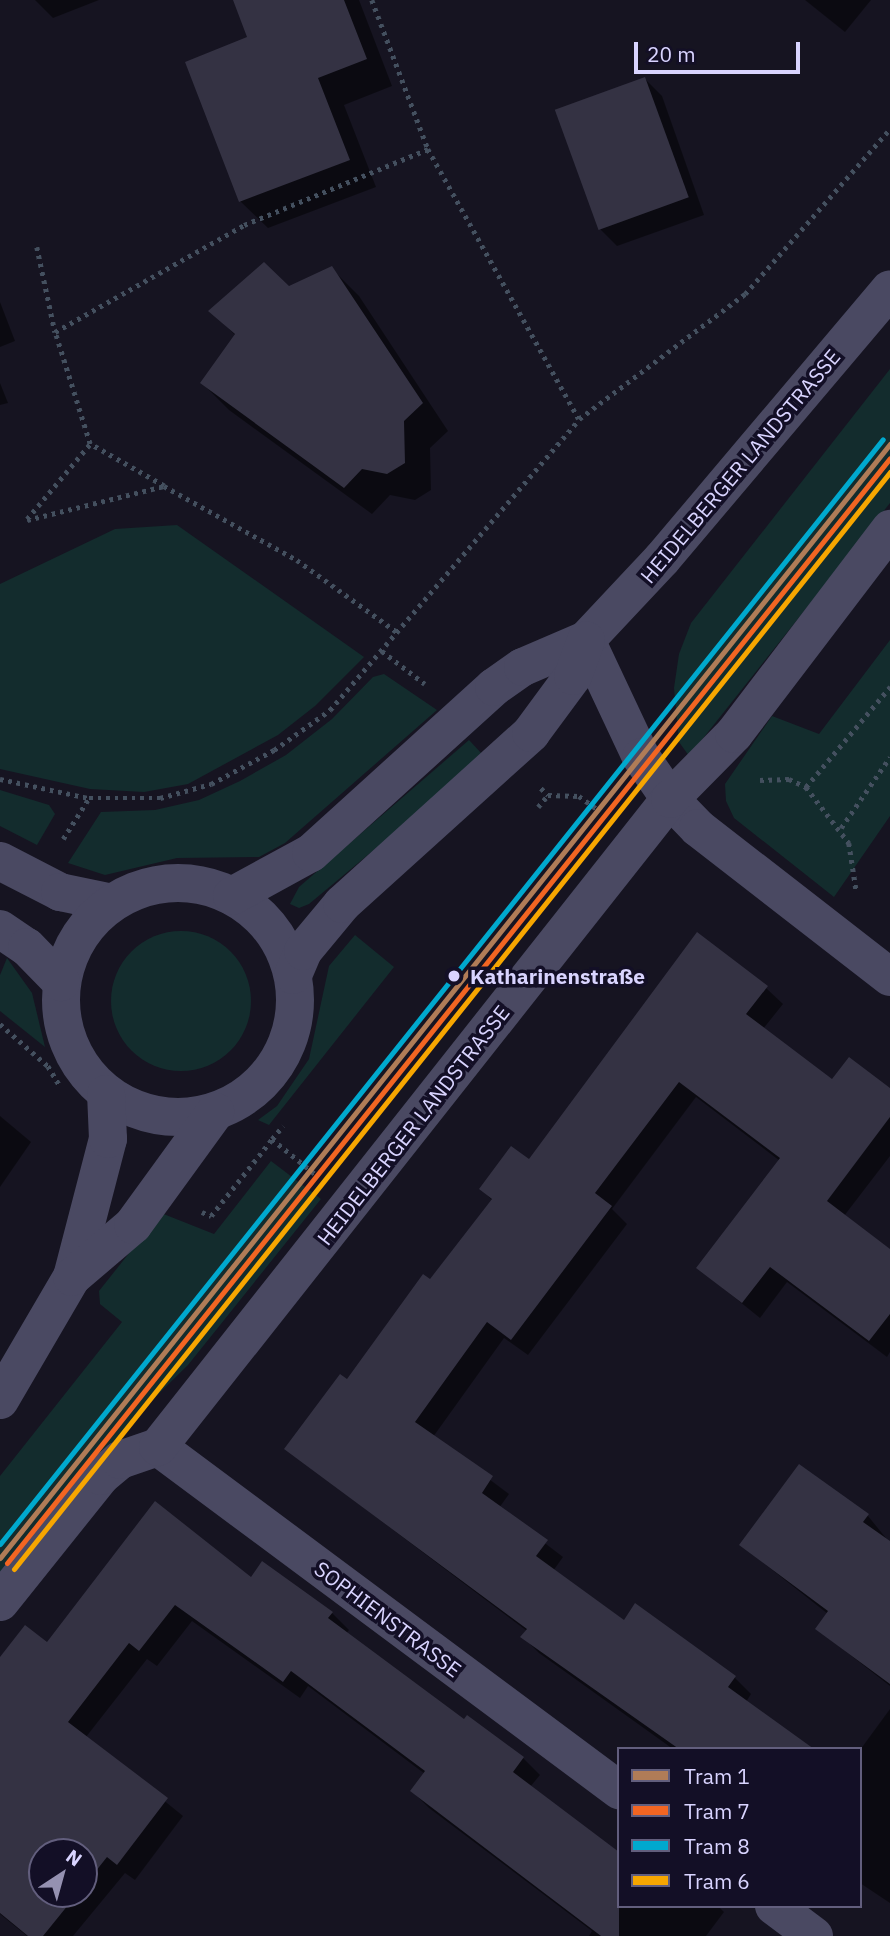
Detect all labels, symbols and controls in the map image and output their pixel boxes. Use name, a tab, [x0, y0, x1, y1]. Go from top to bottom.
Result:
scale bar	[638, 28, 804, 72]
text: 20 m	[647, 40, 696, 68]
street label: HEIDELBERGER LANDSTRASSE	[635, 344, 845, 588]
place label: Katharinenstraße	[470, 963, 645, 989]
marker: Katharinenstraße	[444, 966, 464, 986]
street label: HEIDELBERGER LANDSTRASSE	[312, 1000, 514, 1250]
street label: SOPHIENSTRASSE	[310, 1556, 466, 1682]
legend	[617, 1747, 862, 1908]
text: Tram 1	[684, 1762, 750, 1790]
text: Tram 7	[684, 1797, 750, 1825]
text: Tram 8	[684, 1832, 750, 1860]
north arrow	[28, 1838, 98, 1908]
text: N	[62, 1844, 87, 1871]
text: Tram 6	[684, 1867, 750, 1895]

